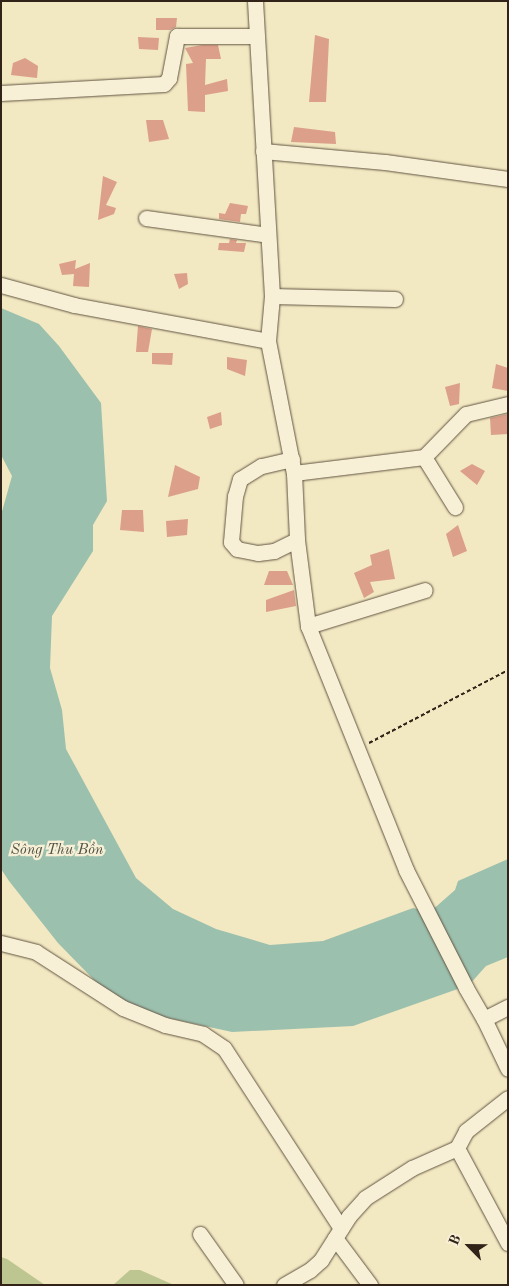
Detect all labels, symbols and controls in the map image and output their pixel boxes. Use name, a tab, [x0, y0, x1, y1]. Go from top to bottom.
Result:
water label: Sông Thu Bồn	[11, 842, 103, 860]
north arrow	[444, 1221, 494, 1271]
text: B	[447, 1233, 464, 1247]

